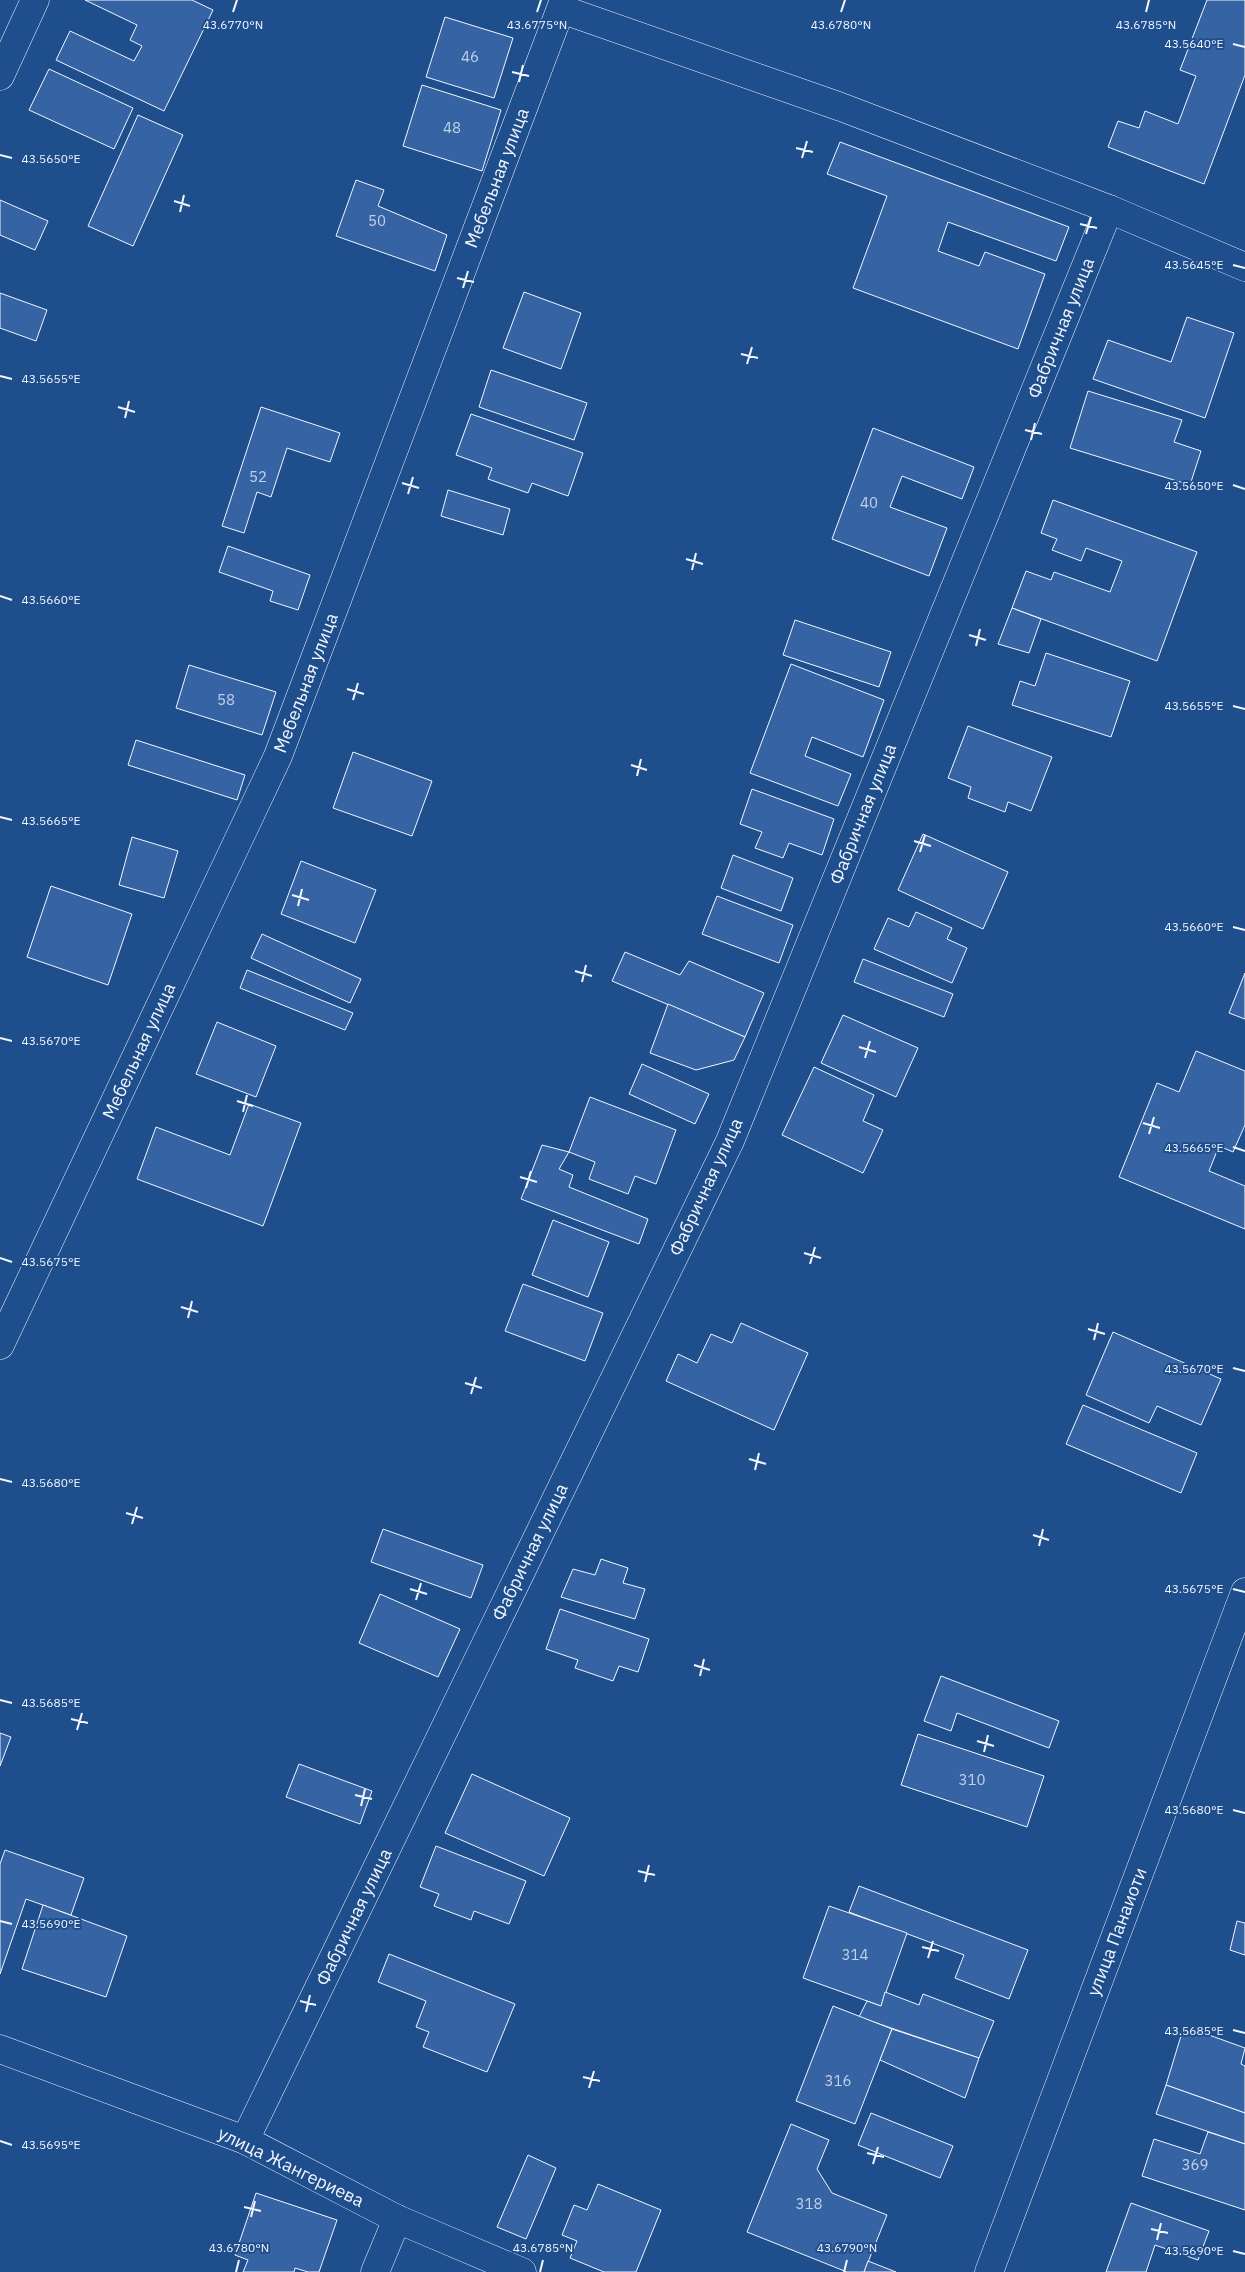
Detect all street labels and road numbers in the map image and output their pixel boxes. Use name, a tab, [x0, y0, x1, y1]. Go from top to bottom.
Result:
street label: Мебельная улица	[459, 104, 534, 251]
street label: Фабричная улица	[1022, 254, 1099, 402]
street label: Мебельная улица	[268, 609, 343, 756]
street label: Фабричная улица	[824, 740, 901, 888]
street label: Мебельная улица	[97, 978, 180, 1123]
street label: Фабричная улица	[663, 1114, 748, 1259]
street label: Фабричная улица	[486, 1479, 573, 1624]
street label: Фабричная улица	[310, 1844, 397, 1989]
street label: улица Панаиоти	[1081, 1864, 1152, 1999]
street label: улица Жангериева	[214, 2121, 368, 2212]

